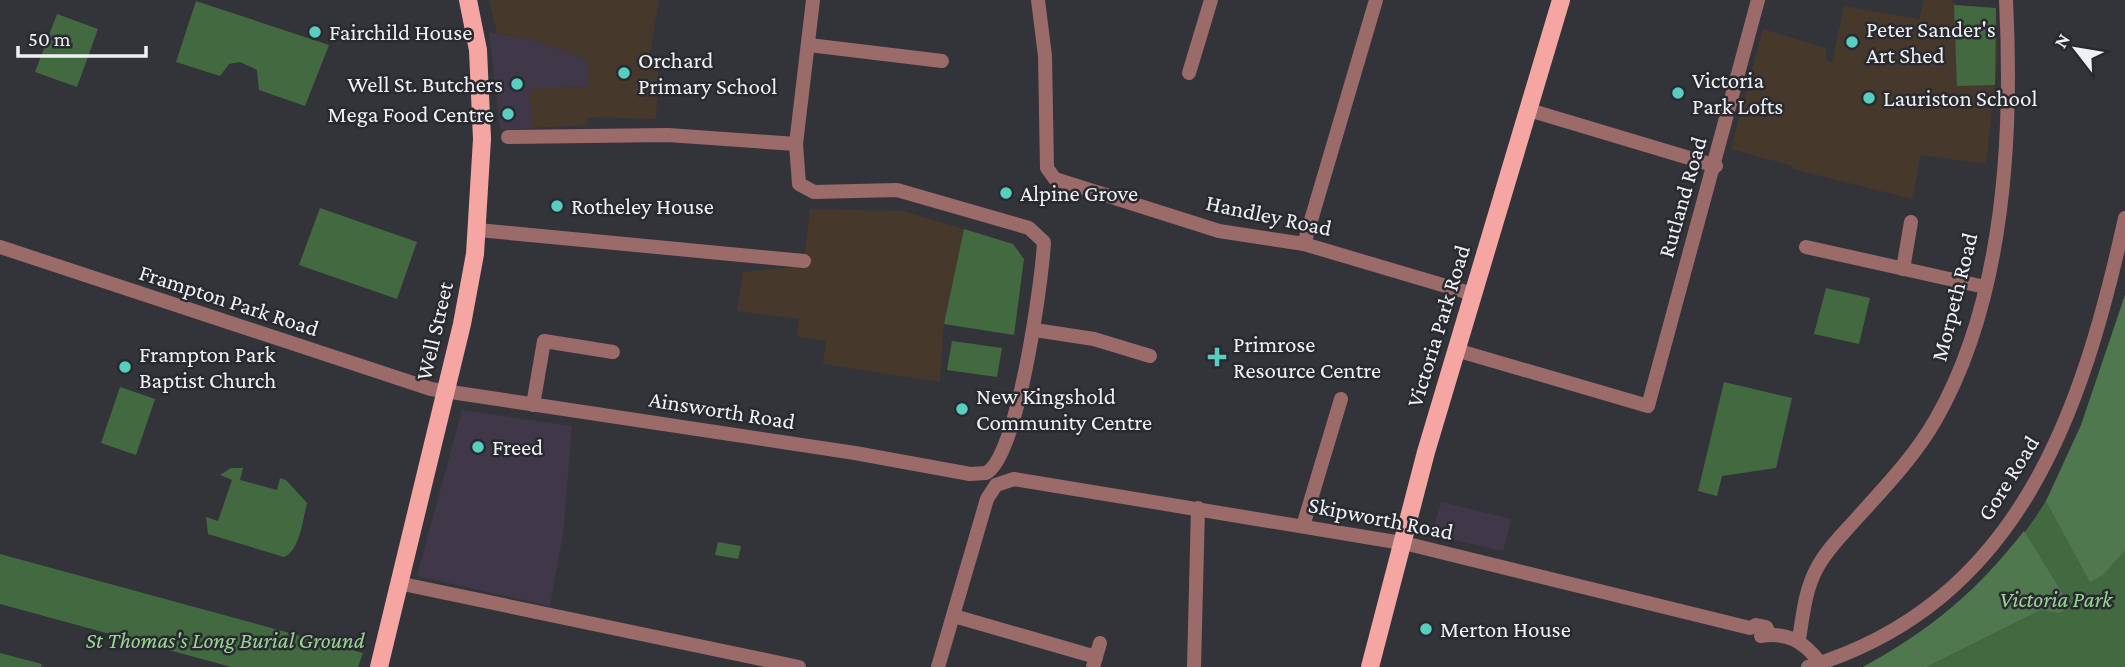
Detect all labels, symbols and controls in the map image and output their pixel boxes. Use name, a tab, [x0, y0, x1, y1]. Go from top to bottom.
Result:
scale bar	[18, 14, 145, 58]
north arrow	[2041, 14, 2111, 84]
place label: Peter Sander's Art Shed	[1866, 16, 1996, 68]
place label: Fairchild House	[329, 19, 472, 45]
marker: Fairchild House	[307, 24, 323, 40]
text: 50 m	[28, 27, 71, 51]
text: N	[2050, 30, 2074, 51]
marker: Peter Sander's Art Shed	[1844, 34, 1860, 50]
place label: Orchard Primary School	[638, 47, 777, 99]
marker: Orchard Primary School	[616, 65, 632, 81]
place label: Victoria Park Lofts	[1692, 67, 1783, 119]
place label: Well St. Butchers	[347, 71, 503, 97]
marker: Well St. Butchers	[509, 76, 525, 92]
marker: Victoria Park Lofts	[1670, 85, 1686, 101]
place label: Lauriston School	[1883, 85, 2038, 111]
marker: Lauriston School	[1861, 90, 1877, 106]
place label: Mega Food Centre	[327, 101, 494, 127]
marker: Mega Food Centre	[500, 106, 516, 122]
street label: Rutland Road	[1652, 134, 1712, 260]
place label: Alpine Grove	[1020, 180, 1138, 206]
marker: Alpine Grove	[998, 185, 1014, 201]
street label: Handley Road	[1204, 189, 1334, 241]
place label: Rotheley House	[571, 193, 714, 219]
marker: Rotheley House	[549, 198, 565, 214]
street label: Morpeth Road	[1925, 230, 1983, 364]
street label: Victoria Park Road	[1401, 242, 1475, 410]
street label: Frampton Park Road	[136, 259, 322, 341]
street label: Well Street	[410, 279, 458, 383]
place label: Primrose Resource Centre	[1233, 331, 1381, 383]
place label: Frampton Park Baptist Church	[139, 341, 276, 393]
marker: Primrose Resource Centre	[1207, 347, 1227, 367]
marker: Frampton Park Baptist Church	[117, 359, 133, 375]
place label: New Kingshold Community Centre	[976, 383, 1152, 435]
street label: Ainsworth Road	[647, 386, 797, 434]
marker: New Kingshold Community Centre	[954, 401, 970, 417]
street label: Gore Road	[1972, 431, 2044, 525]
place label: Freed	[492, 434, 543, 460]
marker: Freed	[470, 439, 486, 455]
street label: Skipworth Road	[1306, 491, 1456, 545]
park label: Victoria Park	[2000, 586, 2113, 612]
place label: Merton House	[1440, 616, 1571, 642]
marker: Merton House	[1418, 621, 1434, 637]
park label: St Thomas's Long Burial Ground	[85, 627, 366, 653]

